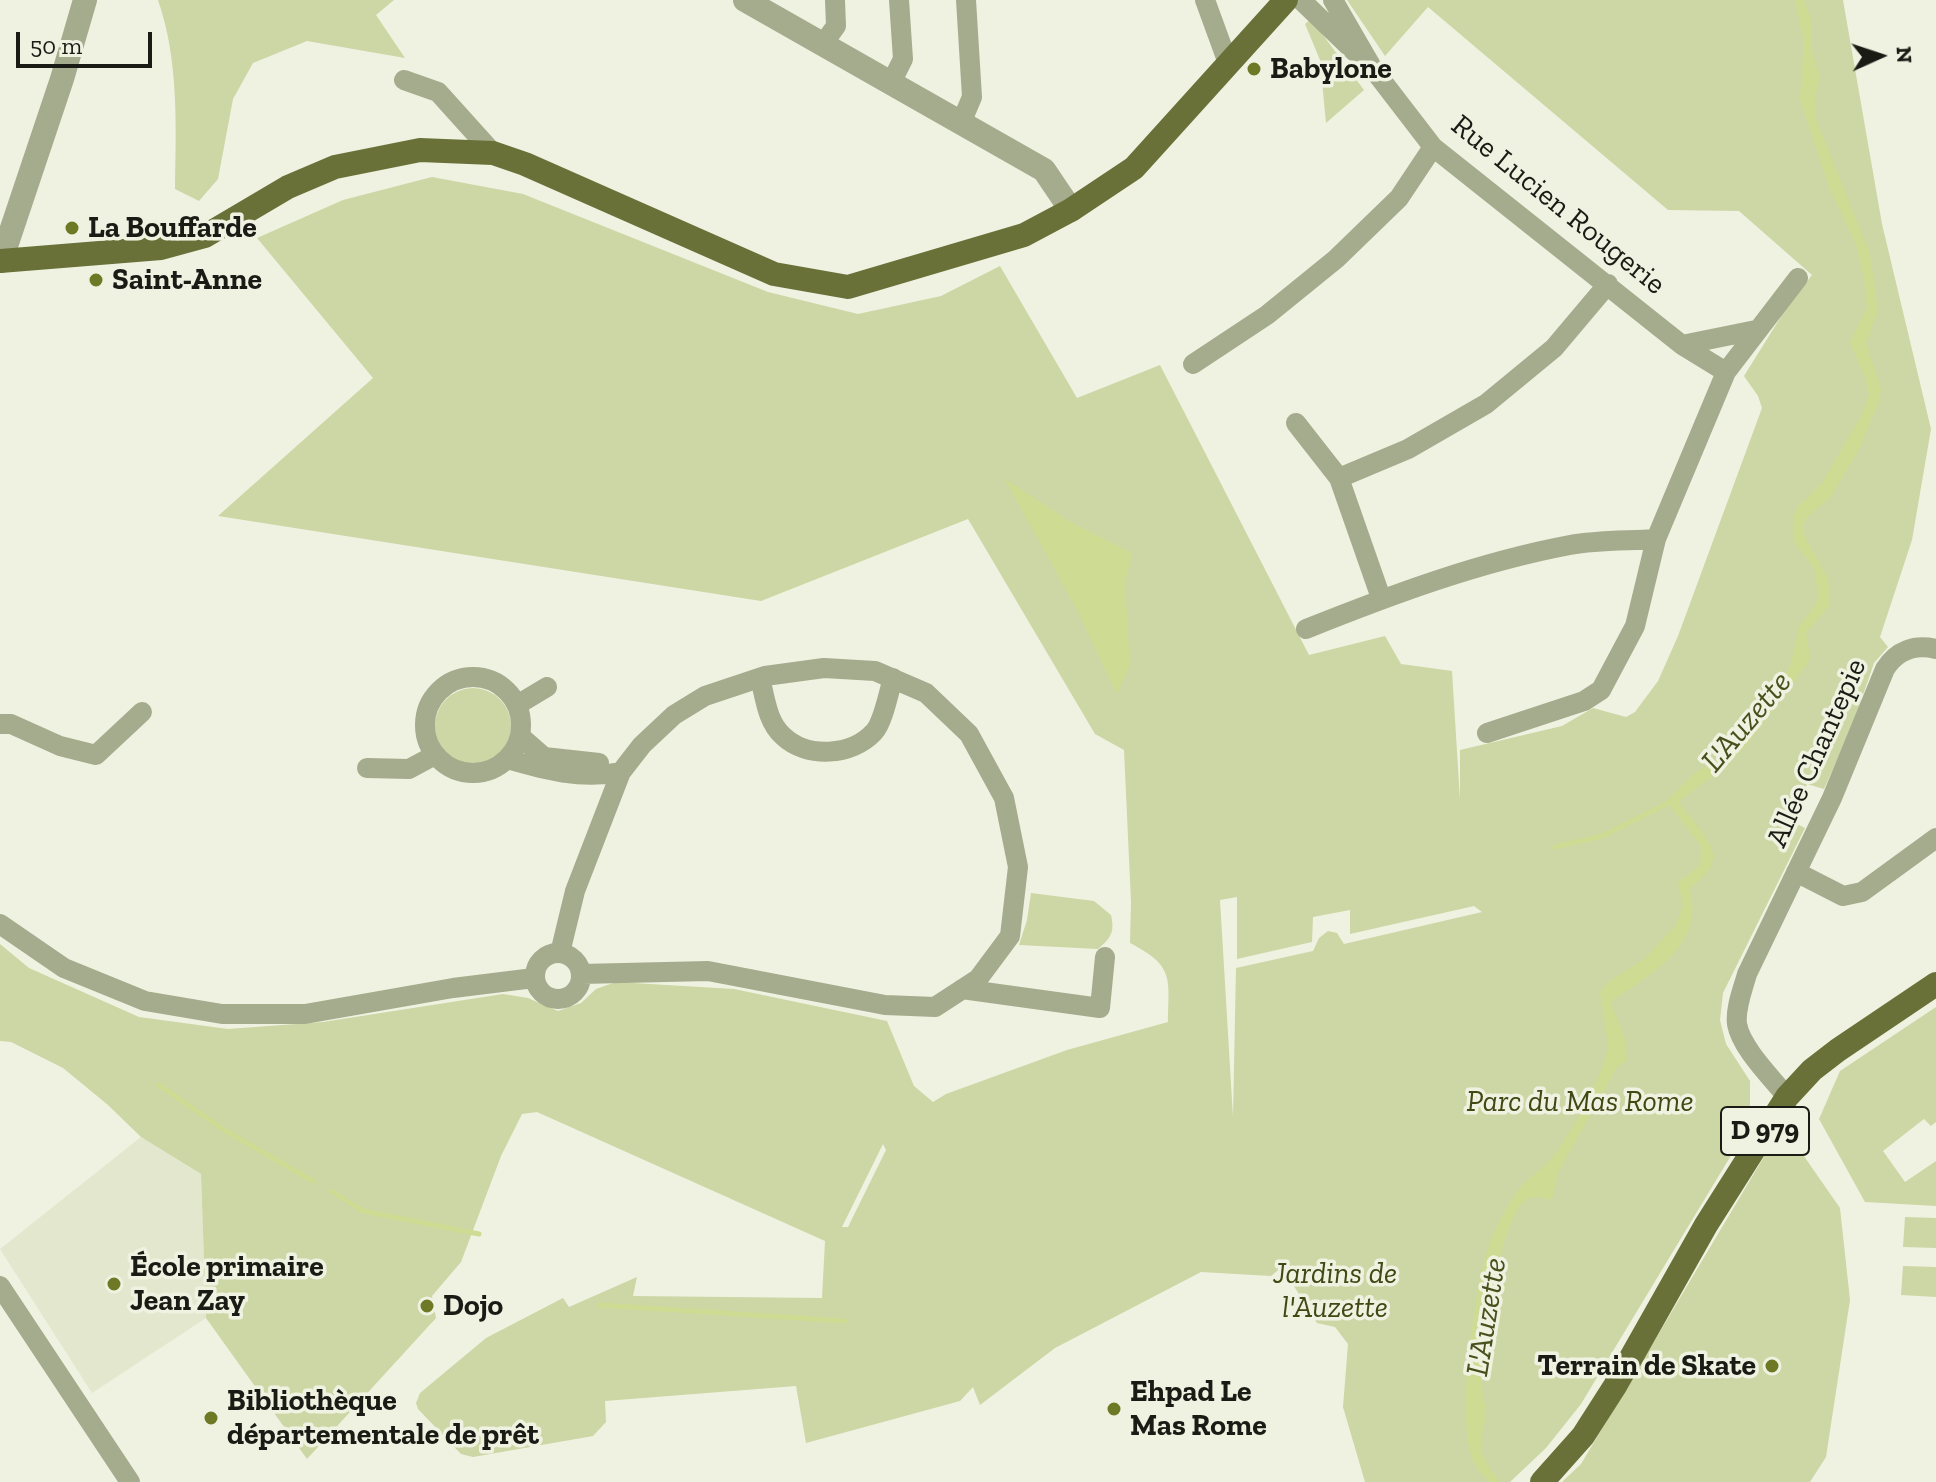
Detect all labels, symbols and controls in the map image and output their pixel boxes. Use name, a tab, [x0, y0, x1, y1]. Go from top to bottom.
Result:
scale bar	[20, 16, 156, 66]
north arrow	[1840, 16, 1920, 96]
text: 50 m	[30, 31, 82, 60]
text: N	[1891, 46, 1918, 64]
place label: Babylone	[1270, 51, 1392, 87]
marker: Babylone	[1245, 60, 1263, 78]
street label: Rue Lucien Rougerie	[1443, 107, 1673, 303]
place label: La Bouffarde	[88, 210, 257, 246]
marker: La Bouffarde	[63, 219, 81, 237]
place label: Saint-Anne	[112, 262, 262, 298]
marker: Saint-Anne	[87, 271, 105, 289]
street label: Allée Chantepie	[1759, 653, 1875, 853]
water label: L'Auzette	[1694, 664, 1800, 780]
park label: Parc du Mas Rome	[1466, 1084, 1694, 1120]
road number: D 979	[1721, 1107, 1809, 1155]
place label: École primaire Jean Zay	[130, 1249, 324, 1320]
water label: L'Auzette	[1459, 1255, 1515, 1379]
park label: Jardins de l'Auzette	[1273, 1256, 1397, 1326]
marker: École primaire Jean Zay	[105, 1275, 123, 1293]
place label: Dojo	[443, 1288, 503, 1324]
marker: Dojo	[418, 1297, 436, 1315]
place label: Terrain de Skate	[1537, 1348, 1756, 1384]
marker: Terrain de Skate	[1763, 1357, 1781, 1375]
place label: Ehpad Le Mas Rome	[1130, 1374, 1267, 1444]
place label: Bibliothèque départementale de prêt	[227, 1383, 539, 1454]
marker: Ehpad Le Mas Rome	[1105, 1400, 1123, 1418]
marker: Bibliothèque départementale de prêt	[202, 1409, 220, 1427]

